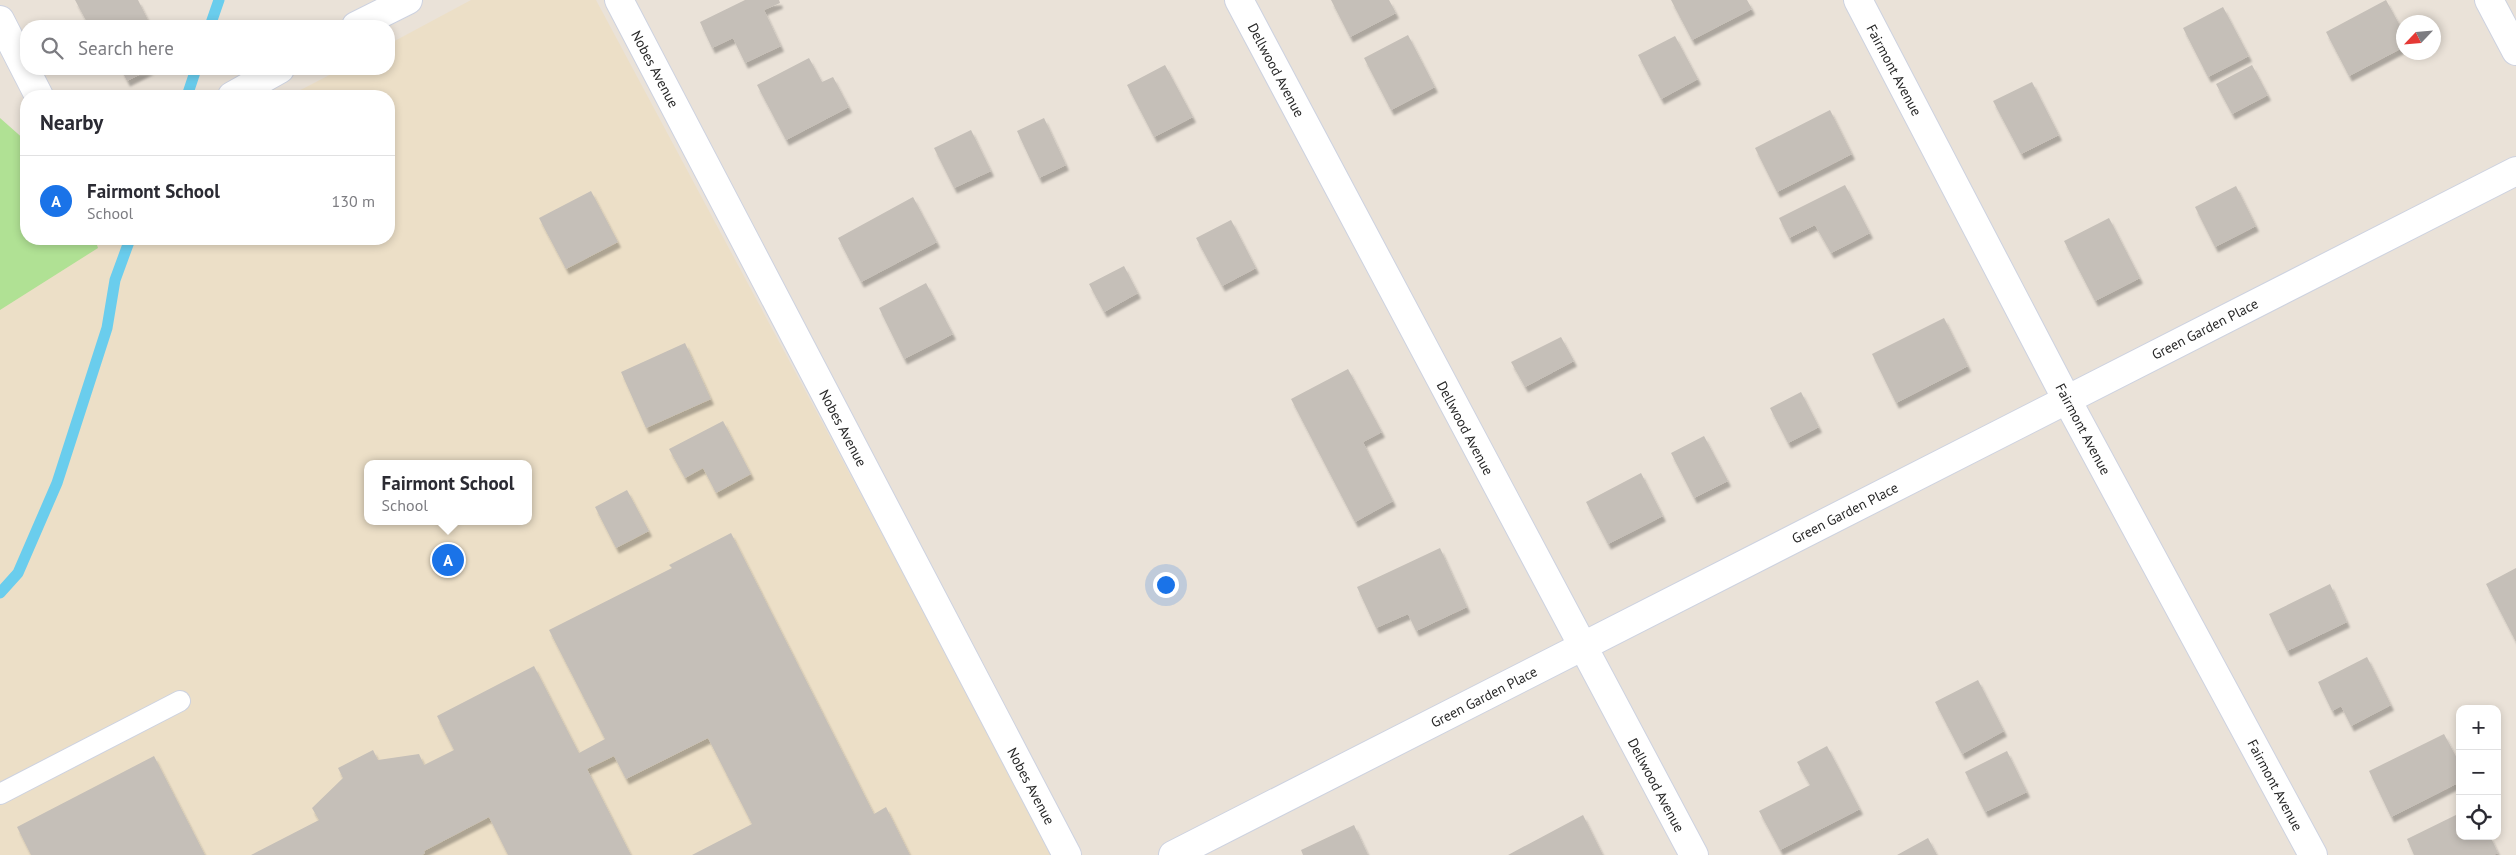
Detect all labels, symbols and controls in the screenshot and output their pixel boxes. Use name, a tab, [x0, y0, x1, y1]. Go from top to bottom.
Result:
north arrow	[2396, 15, 2441, 60]
search box	[20, 20, 395, 75]
street label: Dellwood Avenue	[1244, 20, 1308, 120]
street label: Fairmont Avenue	[1862, 21, 1926, 119]
street label: Nobes Avenue	[627, 27, 683, 111]
icon: search	[38, 34, 66, 62]
text: Search here	[78, 36, 174, 60]
text: Nearby	[40, 109, 103, 136]
text: Fairmont School	[87, 179, 220, 203]
text: A	[51, 191, 61, 211]
text: 130 m	[332, 191, 375, 211]
text: School	[87, 203, 133, 223]
street label: Green Garden Place	[2149, 294, 2261, 364]
street label: Dellwood Avenue	[1433, 378, 1497, 478]
street label: Fairmont Avenue	[2051, 380, 2115, 478]
street label: Nobes Avenue	[815, 386, 871, 470]
popup	[364, 460, 532, 525]
text: Fairmont School	[382, 471, 514, 495]
street label: Green Garden Place	[1789, 478, 1901, 548]
text: School	[382, 495, 428, 515]
pin: A	[432, 541, 464, 579]
your location	[1153, 572, 1179, 598]
street label: Green Garden Place	[1428, 662, 1540, 732]
map controls	[2456, 705, 2501, 840]
button: +	[2456, 705, 2501, 750]
street label: Dellwood Avenue	[1624, 735, 1688, 835]
street label: Fairmont Avenue	[2243, 736, 2307, 834]
street label: Nobes Avenue	[1003, 744, 1059, 828]
button: −	[2456, 750, 2501, 795]
button: locate	[2456, 795, 2501, 840]

